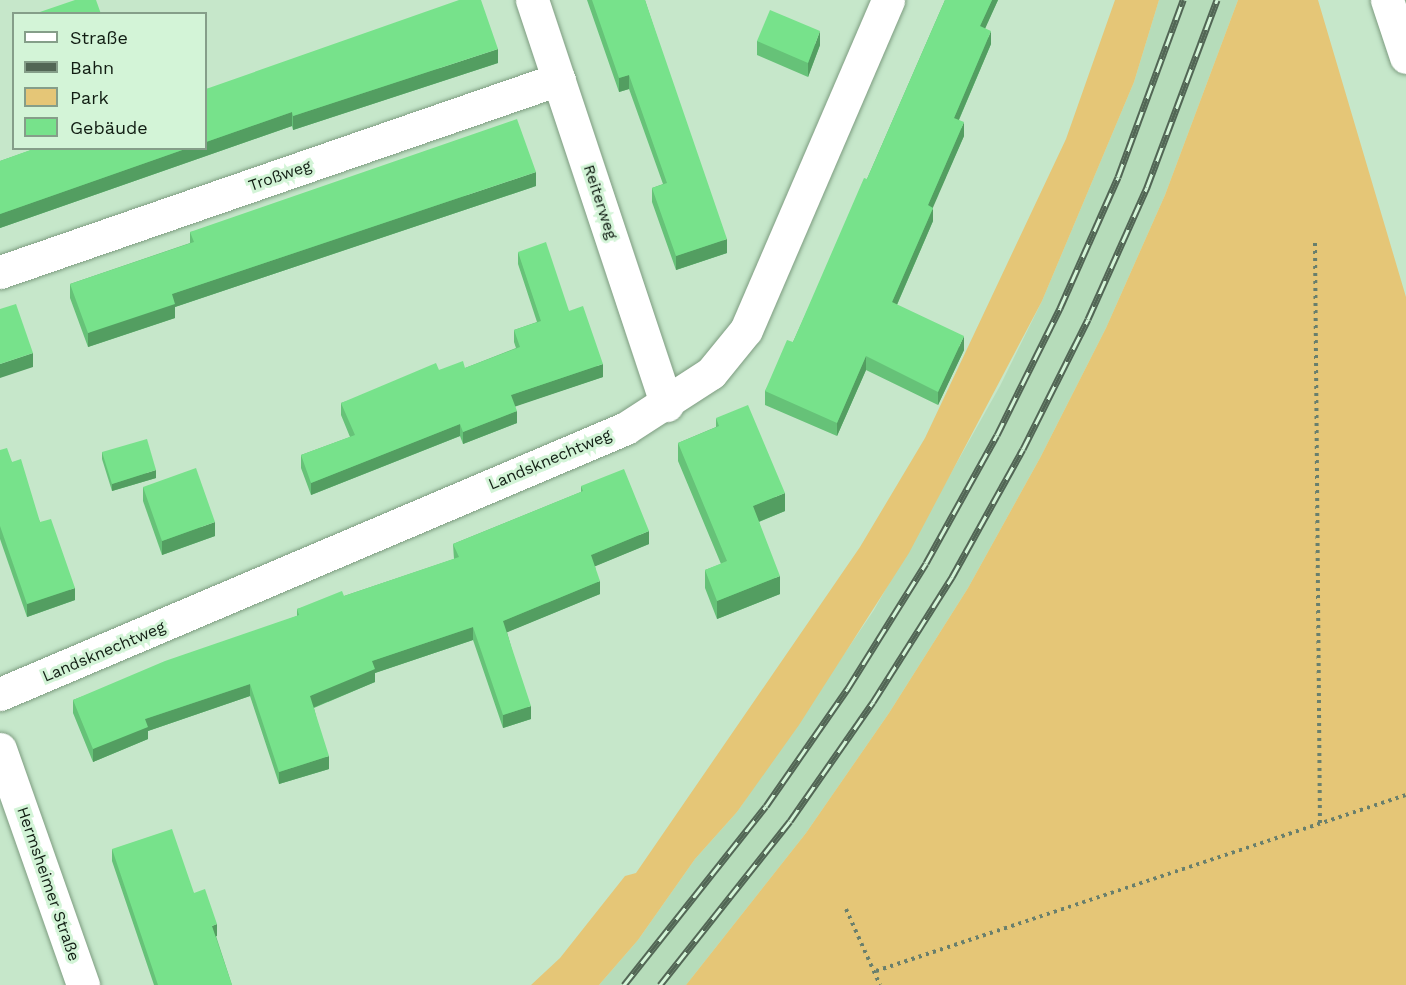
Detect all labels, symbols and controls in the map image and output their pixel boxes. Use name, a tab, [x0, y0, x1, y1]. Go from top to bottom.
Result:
legend	[12, 12, 207, 150]
text: Straße	[70, 27, 128, 48]
text: Bahn	[70, 57, 114, 78]
text: Park	[70, 87, 109, 108]
text: Gebäude	[70, 117, 148, 138]
street label: Troßweg	[246, 156, 314, 196]
street label: Reiterweg	[579, 162, 621, 242]
street label: Landsknechtweg	[486, 425, 614, 495]
street label: Landsknechtweg	[40, 617, 168, 687]
street label: Hermsheimer Straße	[12, 804, 84, 964]

